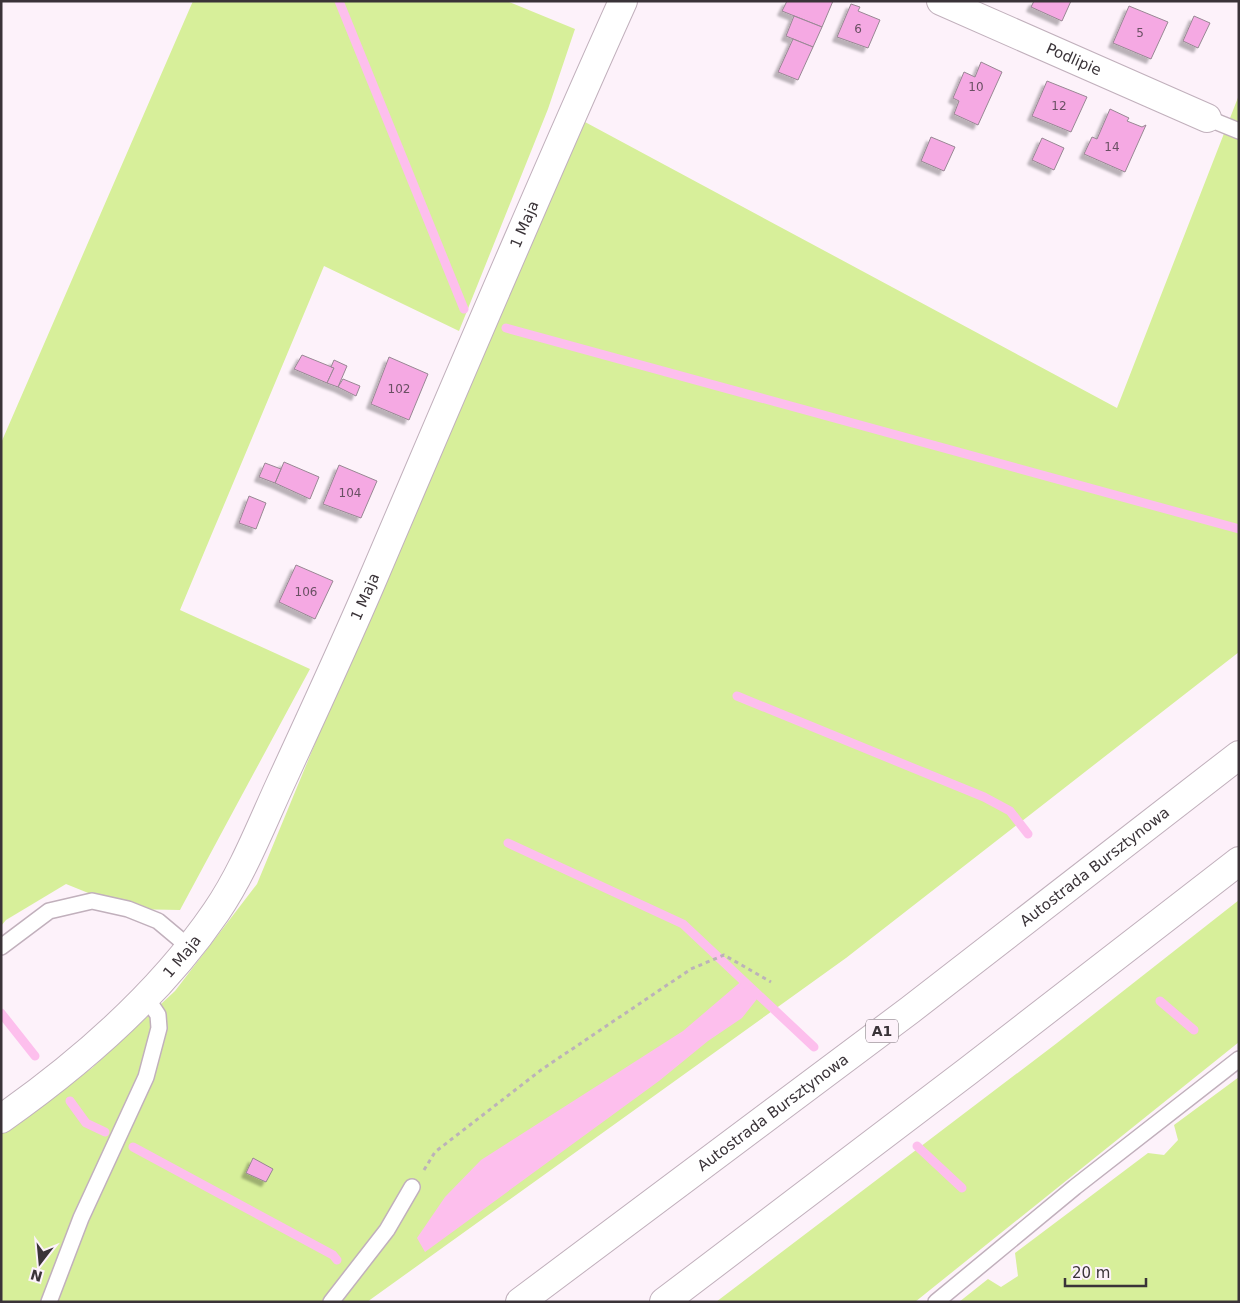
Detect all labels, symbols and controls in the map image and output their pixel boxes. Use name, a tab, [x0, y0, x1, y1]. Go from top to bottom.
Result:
house number: 6	[854, 22, 862, 36]
house number: 5	[1136, 26, 1144, 40]
street label: Podlipie	[1043, 39, 1104, 79]
house number: 10	[968, 80, 984, 94]
house number: 12	[1051, 99, 1067, 113]
house number: 14	[1104, 140, 1120, 154]
street label: 1 Maja	[506, 198, 543, 251]
house number: 102	[388, 382, 410, 396]
house number: 104	[339, 486, 361, 500]
street label: 1 Maja	[347, 570, 383, 623]
house number: 106	[295, 585, 317, 599]
street label: Autostrada Bursztynowa	[1017, 803, 1173, 930]
street label: 1 Maja	[159, 932, 205, 982]
road number: A1	[866, 1019, 898, 1042]
street label: Autostrada Bursztynowa	[694, 1050, 852, 1175]
north arrow	[15, 1238, 65, 1288]
scale bar	[1065, 1256, 1146, 1288]
text: 20 m	[1072, 1264, 1110, 1282]
text: N	[29, 1266, 44, 1285]

